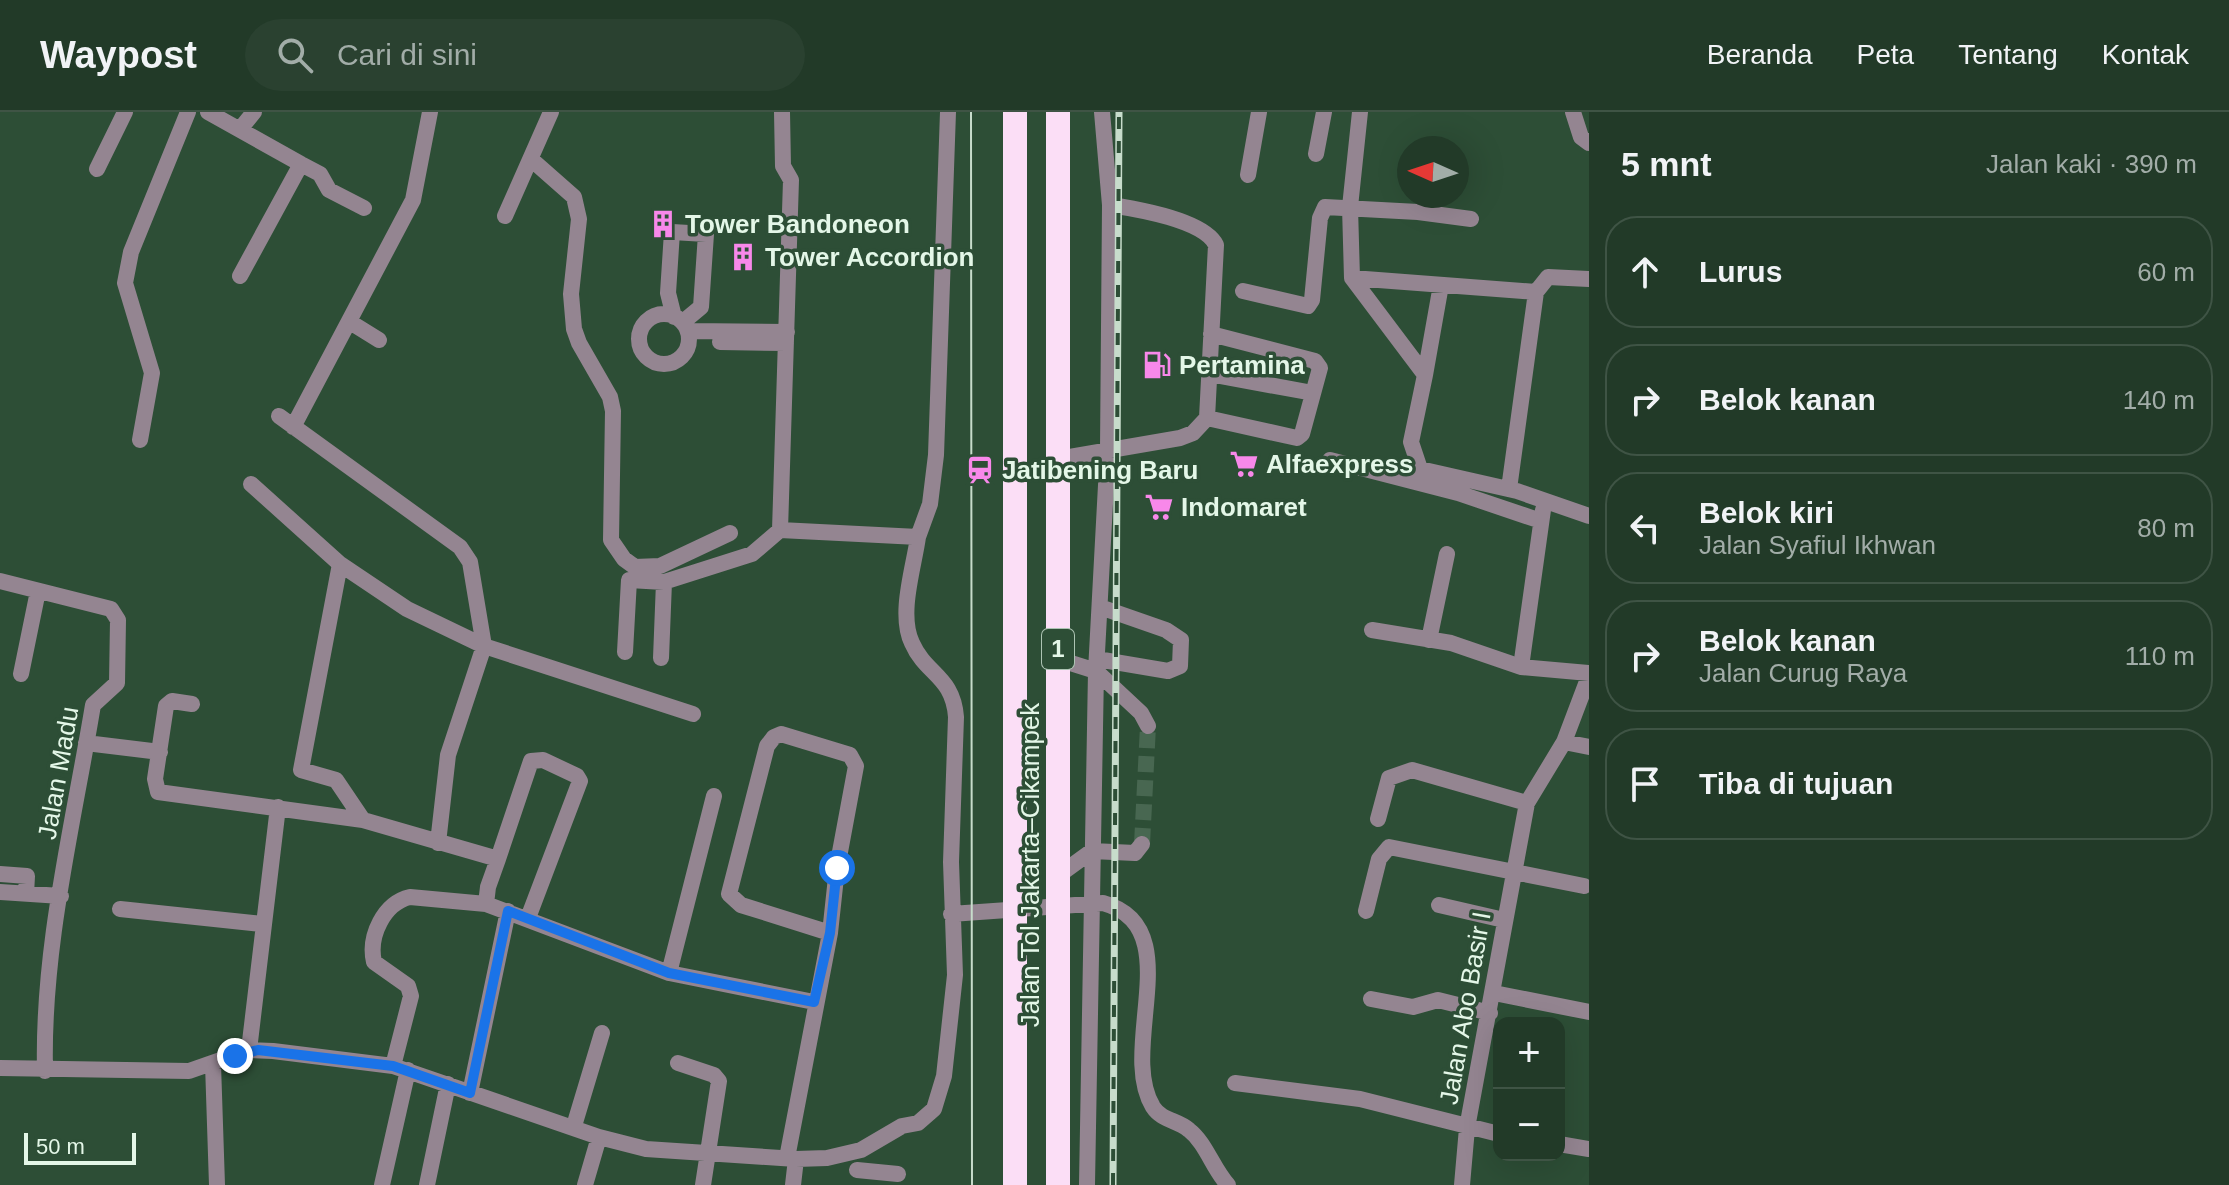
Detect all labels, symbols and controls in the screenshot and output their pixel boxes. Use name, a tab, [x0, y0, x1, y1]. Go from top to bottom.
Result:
search box	[245, 19, 805, 91]
icon: search	[273, 33, 317, 77]
text: Waypost	[40, 34, 197, 76]
text: Cari di sini	[337, 38, 477, 71]
text: Beranda	[1707, 39, 1813, 70]
text: Peta	[1857, 39, 1914, 70]
text: Tentang	[1958, 39, 2058, 70]
text: Kontak	[2102, 39, 2189, 70]
north arrow	[1397, 136, 1469, 208]
text: 5 mnt	[1621, 145, 1712, 183]
text: Jalan kaki · 390 m	[1986, 149, 2197, 179]
building icon: Tower Bandoneon	[648, 209, 678, 239]
place label: Tower Bandoneon	[685, 209, 910, 239]
building icon: Tower Accordion	[728, 242, 758, 272]
place label: Tower Accordion	[765, 242, 974, 272]
icon: ahead	[1623, 250, 1667, 294]
text: Lurus	[1699, 255, 1782, 288]
text: 60 m	[2137, 257, 2195, 287]
fuel station icon: Pertamina	[1142, 350, 1172, 380]
place label: Pertamina	[1179, 350, 1305, 380]
icon: right	[1623, 378, 1667, 422]
text: Belok kanan	[1699, 383, 1876, 416]
text: 140 m	[2123, 385, 2195, 415]
supermarket icon: Alfaexpress	[1229, 449, 1259, 479]
place label: Alfaexpress	[1266, 449, 1413, 479]
station icon: Jatibening Baru	[965, 455, 995, 485]
place label: Jatibening Baru	[1002, 455, 1198, 485]
supermarket icon: Indomaret	[1144, 492, 1174, 522]
place label: Indomaret	[1181, 492, 1307, 522]
text: Belok kiri	[1699, 496, 1834, 529]
icon: left	[1623, 506, 1667, 550]
text: 80 m	[2137, 513, 2195, 543]
text: Jalan Syafiul Ikhwan	[1699, 530, 1936, 560]
text: Belok kanan	[1699, 624, 1876, 657]
road number: 1	[1042, 629, 1074, 669]
icon: right	[1623, 634, 1667, 678]
text: 110 m	[2125, 641, 2195, 671]
text: Jalan Curug Raya	[1699, 658, 1907, 688]
street label: Jalan Tol Jakarta–Cikampek	[1015, 702, 1045, 1027]
street label: Jalan Madu	[32, 704, 84, 842]
icon: arrive	[1623, 762, 1667, 806]
text: Tiba di tujuan	[1699, 767, 1893, 800]
route start	[819, 850, 855, 886]
street label: Jalan Abo Basir I	[1433, 909, 1497, 1107]
map controls	[1493, 1017, 1565, 1161]
button: +	[1493, 1017, 1565, 1089]
route end	[217, 1038, 253, 1074]
button: −	[1493, 1089, 1565, 1161]
scale bar	[24, 1129, 136, 1165]
text: 50 m	[36, 1134, 85, 1159]

